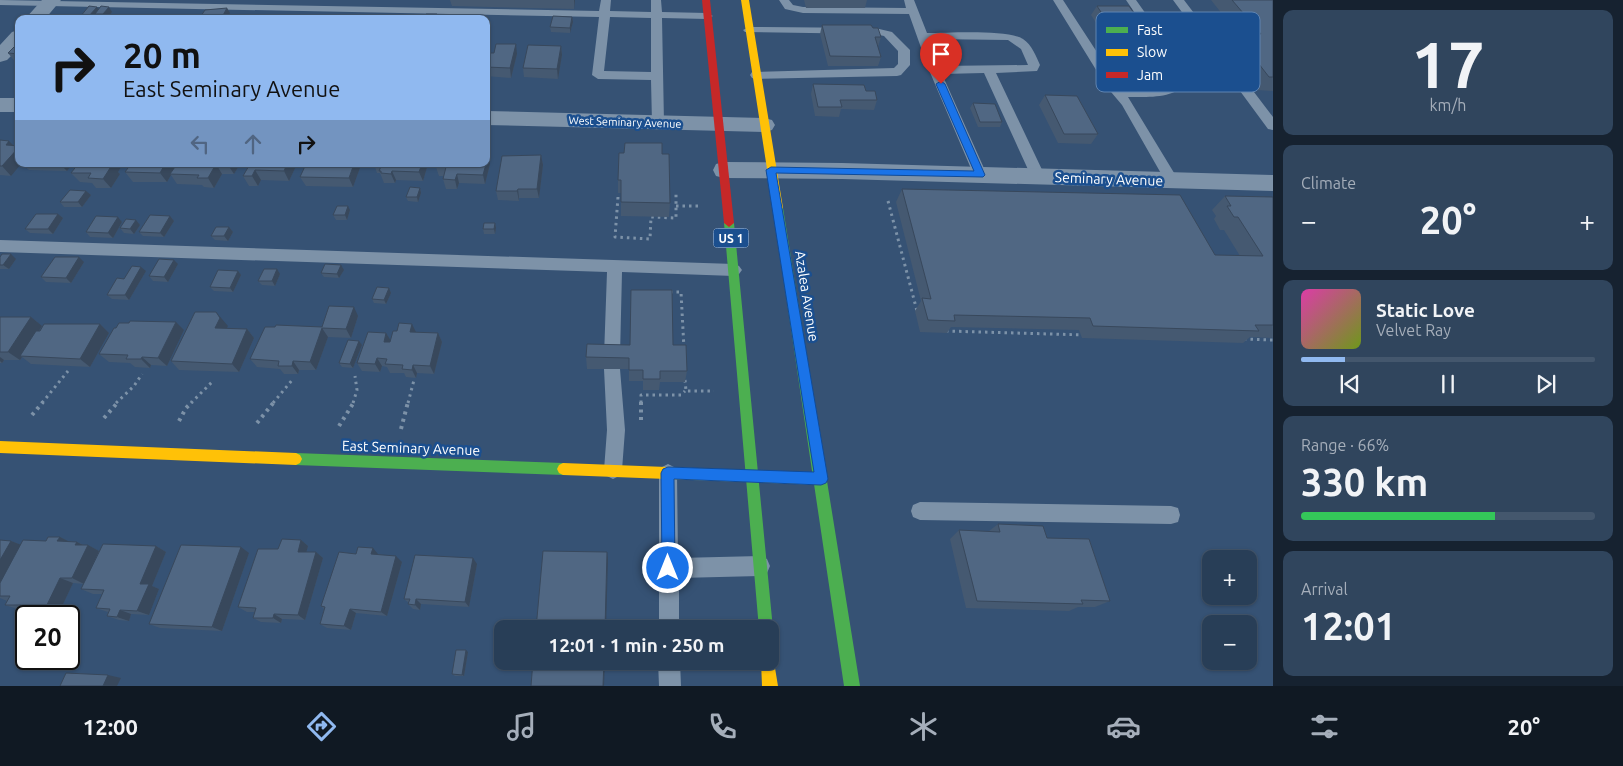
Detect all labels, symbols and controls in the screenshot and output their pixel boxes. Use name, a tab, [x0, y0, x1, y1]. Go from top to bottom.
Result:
legend	[1096, 12, 1260, 92]
text: Fast	[1137, 22, 1163, 38]
text: 17	[1411, 27, 1485, 100]
pin	[920, 33, 962, 84]
icon: right	[40, 35, 105, 100]
text: 20 m	[123, 35, 201, 75]
icon: arrive	[927, 40, 955, 68]
text: Slow	[1137, 44, 1167, 60]
text: Jam	[1137, 67, 1163, 83]
text: East Seminary Avenue	[123, 76, 340, 101]
text: km/h	[1430, 96, 1466, 114]
street label: West Seminary Avenue	[568, 114, 682, 130]
icon: left	[186, 130, 214, 158]
icon: ahead	[239, 130, 267, 158]
icon: right	[292, 130, 320, 158]
street label: Seminary Avenue	[1055, 169, 1163, 189]
text: Climate	[1301, 174, 1356, 192]
text: 20°	[1420, 199, 1476, 241]
text: −	[1301, 205, 1317, 236]
text: +	[1579, 205, 1595, 236]
road number: US 1	[714, 228, 748, 248]
street label: Azalea Avenue	[792, 249, 822, 343]
text: Static Love	[1376, 299, 1475, 321]
text: Velvet Ray	[1376, 321, 1451, 339]
icon: previous	[1336, 370, 1364, 398]
icon: pause	[1434, 370, 1462, 398]
icon: next	[1532, 370, 1560, 398]
text: Range · 66%	[1301, 436, 1389, 454]
street label: East Seminary Avenue	[342, 438, 480, 458]
text: 330 km	[1301, 461, 1428, 503]
position arrow	[641, 541, 693, 593]
map controls	[1202, 550, 1257, 670]
button: +	[1202, 550, 1257, 605]
text: Arrival	[1301, 580, 1348, 598]
speed limit sign: 20	[15, 605, 80, 670]
text: 12:01	[1301, 605, 1396, 647]
button: −	[1202, 615, 1257, 670]
text: 12:01 · 1 min · 250 m	[549, 634, 724, 656]
icon: directions	[304, 709, 339, 744]
icon: music	[504, 709, 539, 744]
icon: phone	[705, 709, 740, 744]
icon: climate	[906, 709, 941, 744]
icon: car	[1106, 709, 1141, 744]
icon: filters	[1307, 709, 1342, 744]
text: 12:00	[83, 714, 138, 739]
text: 20°	[1507, 714, 1540, 739]

